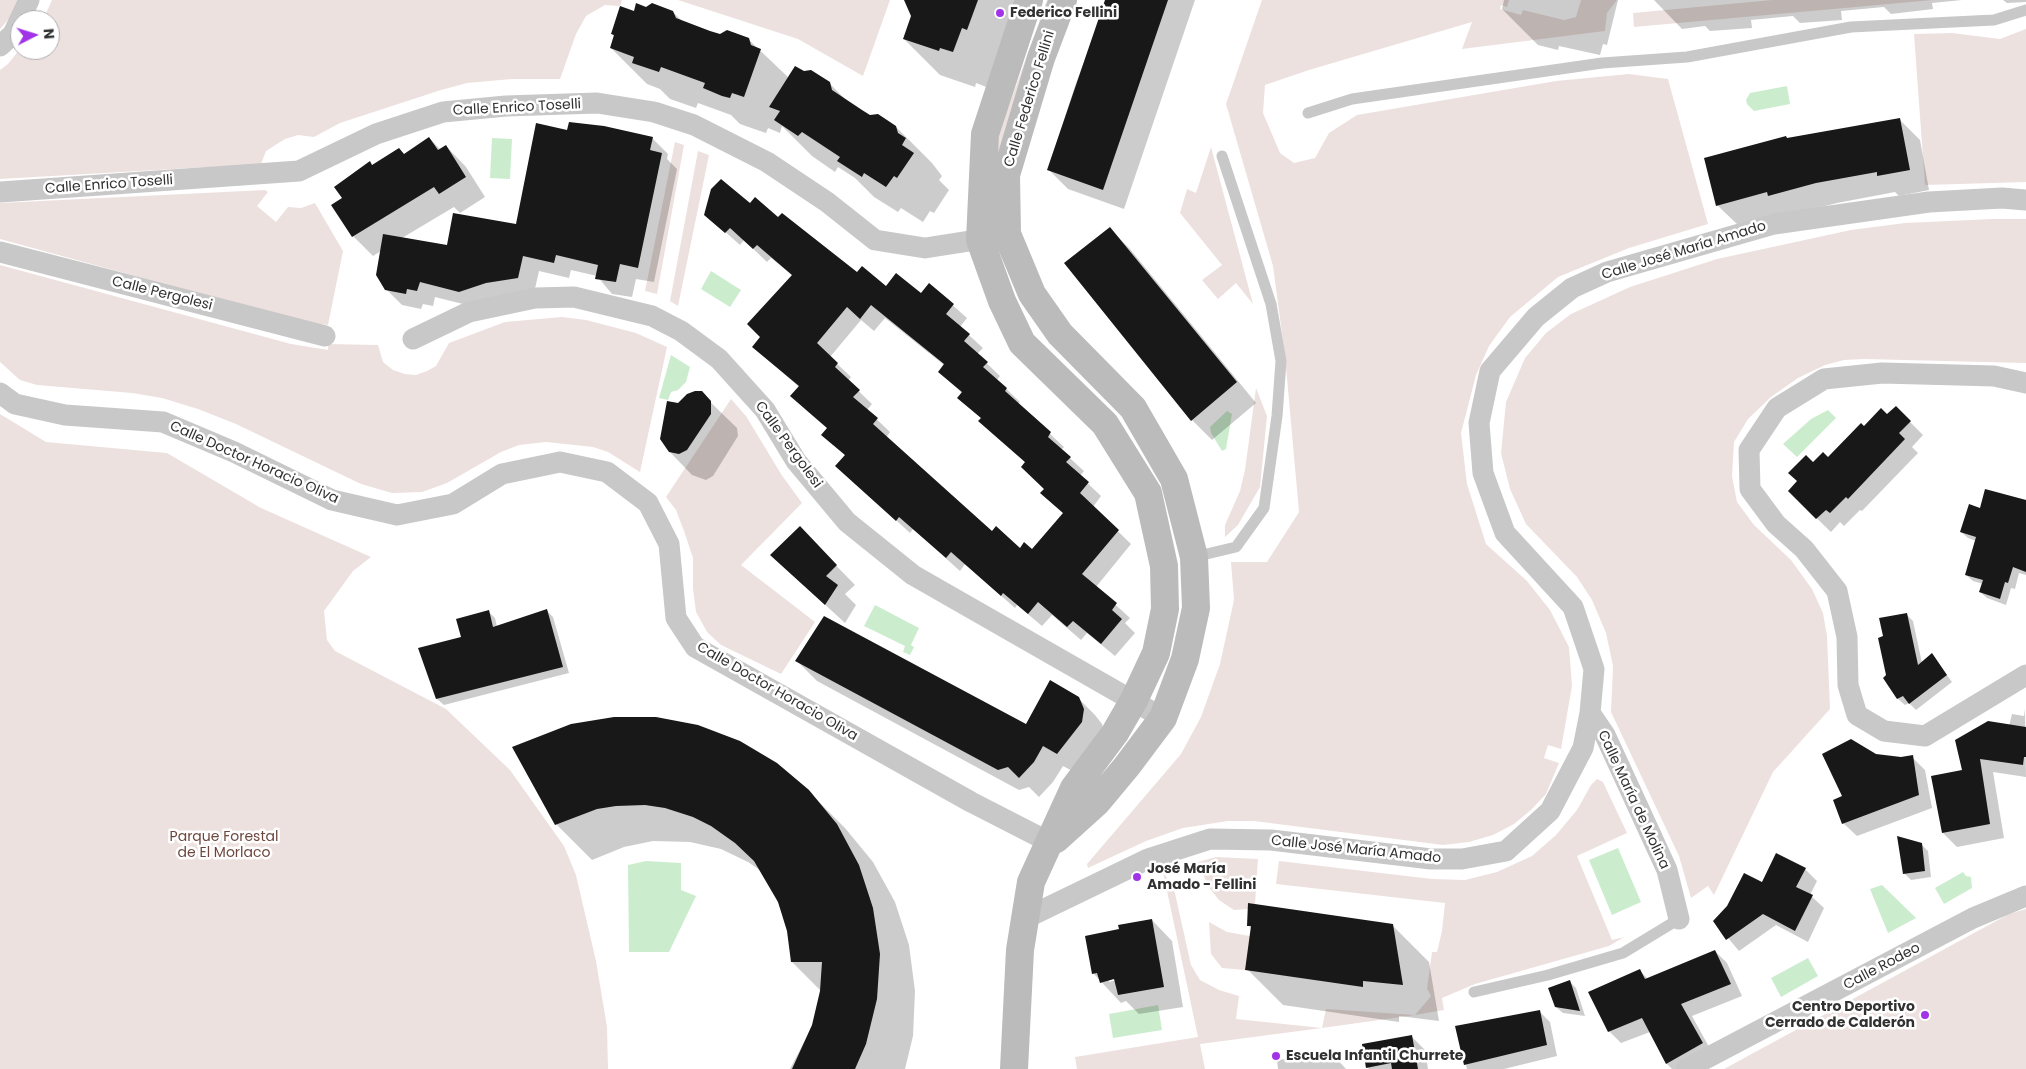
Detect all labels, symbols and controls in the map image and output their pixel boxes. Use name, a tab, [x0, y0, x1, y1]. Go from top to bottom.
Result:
place label: Federico Fellini	[1010, 5, 1117, 21]
marker: Federico Fellini	[994, 7, 1006, 19]
north arrow	[10, 10, 60, 60]
text: N	[39, 28, 59, 40]
street label: Calle Federico Fellini	[1001, 29, 1059, 169]
street label: Calle Enrico Toselli	[452, 96, 582, 120]
street label: Calle Enrico Toselli	[44, 172, 174, 198]
street label: Calle José María Amado	[1600, 218, 1768, 284]
street label: Calle Pergolesi	[110, 273, 214, 315]
street label: Calle Pergolesi	[751, 398, 825, 492]
street label: Calle Doctor Horacio Oliva	[167, 418, 341, 508]
street label: Calle Doctor Horacio Oliva	[694, 639, 860, 745]
street label: Calle María de Molina	[1593, 728, 1673, 872]
park label: Parque Forestal de El Morlaco	[170, 829, 278, 862]
street label: Calle José María Amado	[1270, 833, 1442, 867]
place label: José María Amado - Fellini	[1147, 861, 1256, 894]
marker: José María Amado - Fellini	[1131, 871, 1143, 883]
street label: Calle Rodeo	[1841, 940, 1923, 994]
place label: Centro Deportivo Cerrado de Calderón	[1765, 999, 1915, 1032]
marker: Centro Deportivo Cerrado de Calderón	[1919, 1009, 1931, 1021]
place label: Escuela Infantil Churrete	[1286, 1048, 1463, 1064]
marker: Escuela Infantil Churrete	[1270, 1050, 1282, 1062]

